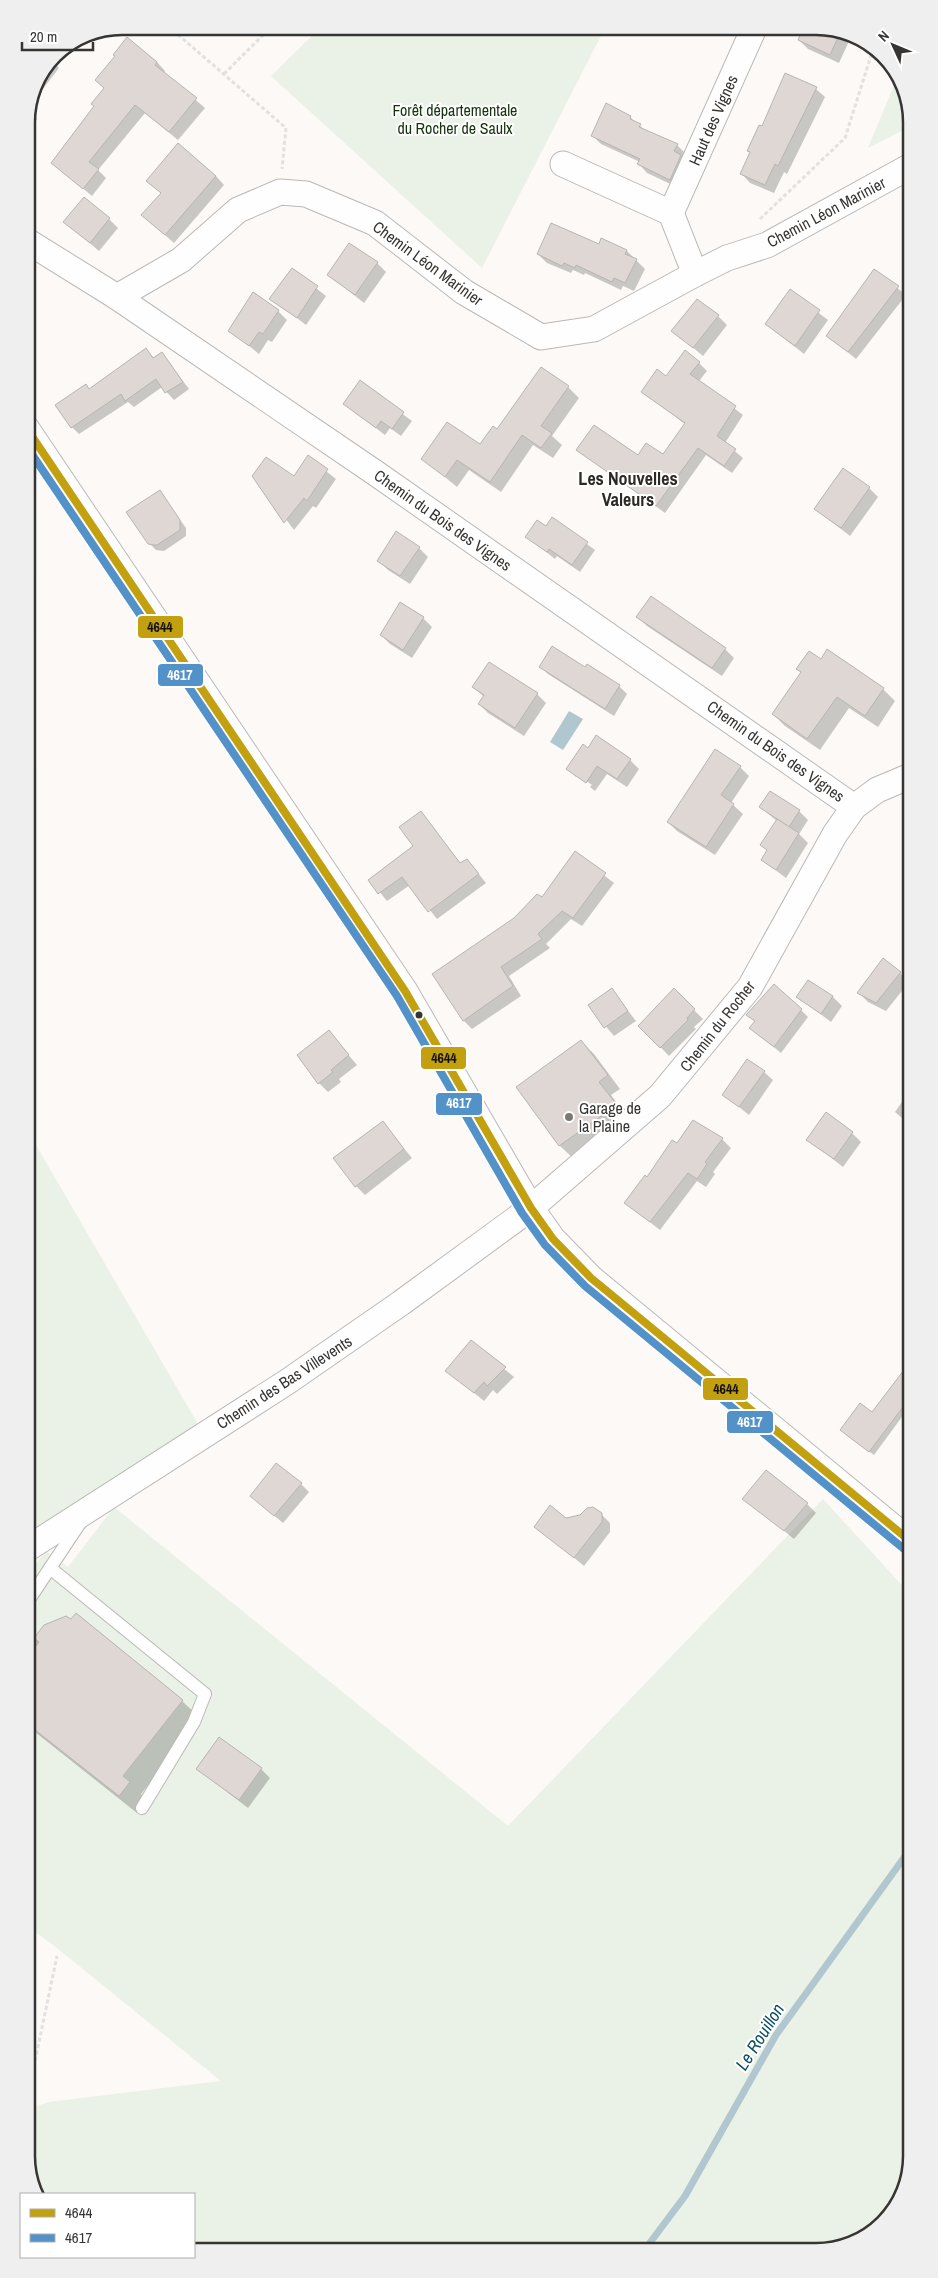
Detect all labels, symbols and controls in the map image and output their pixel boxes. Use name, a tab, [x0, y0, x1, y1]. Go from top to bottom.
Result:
scale bar	[22, 20, 94, 52]
north arrow	[868, 20, 918, 70]
text: 20 m	[30, 26, 57, 47]
text: N	[874, 27, 893, 45]
street label: Haut des Vignes	[683, 71, 743, 169]
park label: Forêt départementale du Rocher de Saulx	[393, 99, 517, 139]
street label: Chemin Léon Marinier	[763, 171, 890, 253]
street label: Chemin Léon Marinier	[368, 216, 488, 311]
street label: Chemin du Bois des Vignes	[370, 464, 516, 576]
district label: Les Nouvelles Valeurs	[578, 466, 678, 512]
line badge: 4644	[137, 615, 184, 639]
text: 4644	[147, 618, 173, 636]
line badge: 4617	[157, 663, 204, 687]
text: 4617	[167, 666, 193, 684]
street label: Chemin du Bois des Vignes	[703, 695, 849, 807]
street label: Chemin du Rocher	[674, 975, 760, 1076]
unlabelled marker	[414, 1010, 424, 1020]
line badge: 4644	[420, 1046, 467, 1070]
text: 4644	[431, 1049, 457, 1067]
line badge: 4617	[435, 1092, 483, 1116]
text: 4617	[446, 1094, 472, 1112]
place label: Garage de la Plaine	[579, 1097, 641, 1137]
marker: Garage de la Plaine	[563, 1111, 575, 1123]
street label: Chemin des Bas Villevents	[212, 1330, 356, 1434]
line badge: 4644	[702, 1377, 749, 1401]
text: 4644	[713, 1380, 739, 1398]
line badge: 4617	[726, 1410, 774, 1434]
text: 4617	[737, 1413, 763, 1431]
water label: Le Rouillon	[729, 1998, 790, 2075]
legend	[20, 2193, 195, 2258]
text: 4644	[65, 2202, 93, 2223]
text: 4617	[65, 2227, 93, 2248]

